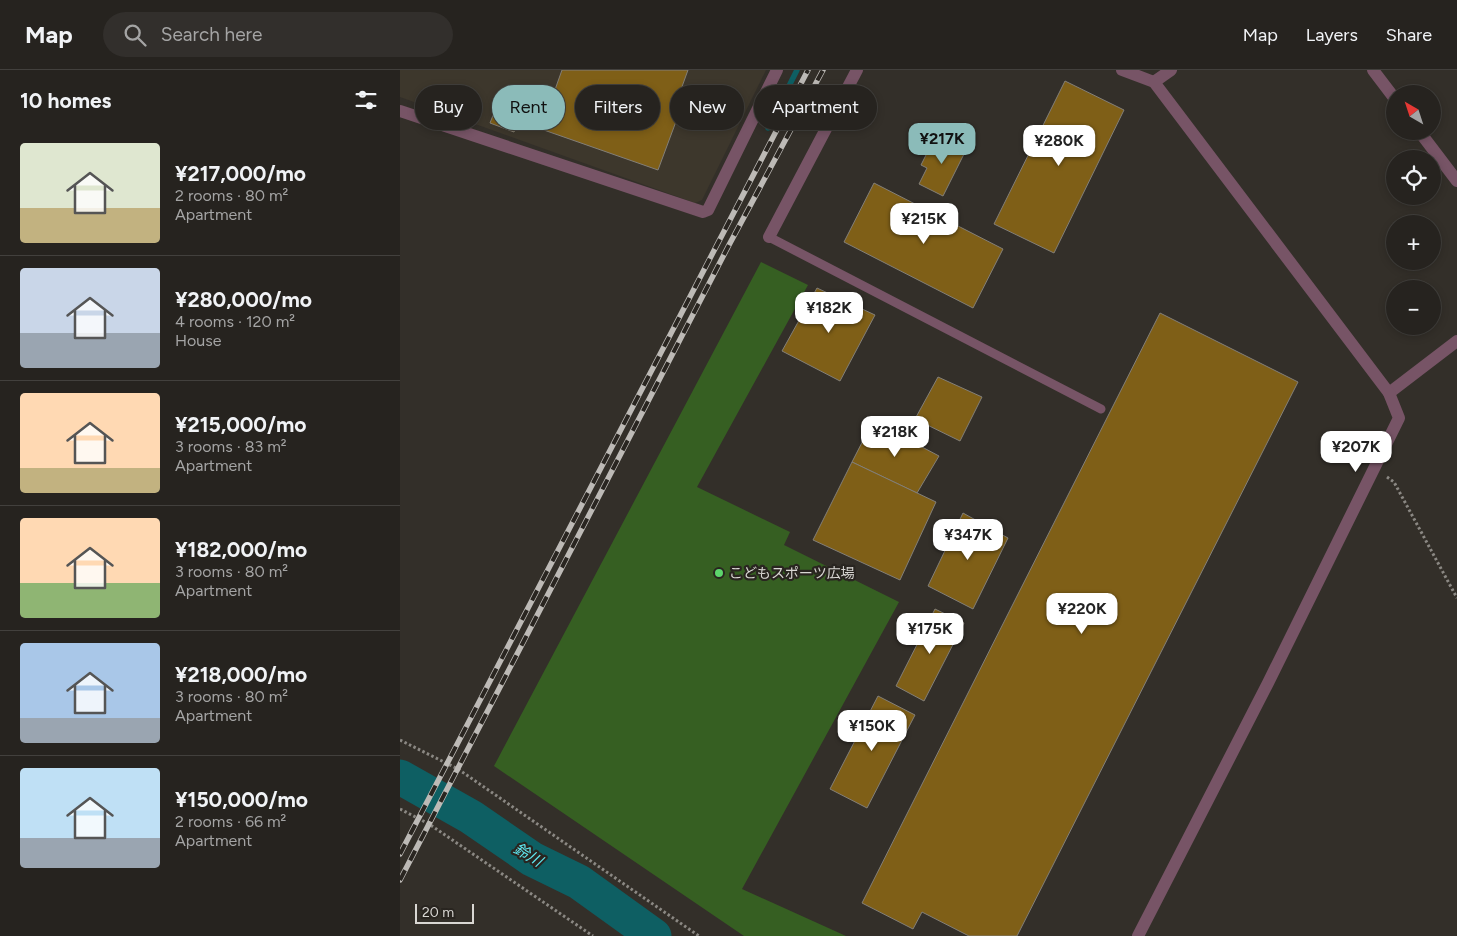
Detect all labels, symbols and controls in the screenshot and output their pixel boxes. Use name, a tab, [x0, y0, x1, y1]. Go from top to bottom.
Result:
search box	[103, 12, 453, 57]
text: Map	[25, 20, 73, 49]
icon: search	[121, 21, 149, 49]
text: Search here	[161, 23, 262, 46]
text: Map	[1243, 24, 1278, 46]
text: Layers	[1306, 24, 1358, 46]
text: Share	[1386, 24, 1432, 46]
chip: Buy	[415, 85, 482, 130]
chip: Rent	[492, 85, 565, 130]
chip: Filters	[575, 85, 660, 130]
chip: New	[670, 85, 744, 130]
chip: Apartment	[754, 85, 877, 130]
north arrow	[1386, 85, 1441, 140]
map controls	[1386, 85, 1441, 335]
icon: filters	[352, 86, 380, 114]
text: 10 homes	[20, 88, 111, 113]
pin: ¥217K	[907, 122, 977, 165]
pin: ¥280K	[1024, 124, 1094, 167]
text: ¥217K	[919, 129, 965, 148]
text: ¥280K	[1034, 131, 1084, 150]
button: locate	[1386, 150, 1441, 205]
text: ¥217,000/mo	[175, 161, 306, 186]
icon: home	[60, 163, 120, 223]
text: 2 rooms · 80 m²	[175, 186, 288, 205]
pin: ¥215K	[889, 202, 959, 245]
text: Apartment	[175, 205, 252, 224]
text: ¥215K	[901, 209, 947, 228]
button: +	[1386, 215, 1441, 270]
button: −	[1386, 280, 1441, 335]
text: ¥280,000/mo	[175, 287, 312, 312]
icon: home	[60, 288, 120, 348]
pin: ¥182K	[794, 292, 864, 334]
text: ¥182K	[806, 298, 852, 317]
text: 4 rooms · 120 m²	[175, 312, 295, 331]
text: House	[175, 331, 221, 350]
text: ¥215,000/mo	[175, 412, 307, 437]
icon: home	[60, 413, 120, 473]
pin: ¥218K	[860, 416, 930, 458]
text: ¥218K	[872, 422, 918, 441]
pin: ¥207K	[1321, 430, 1391, 473]
text: 3 rooms · 83 m²	[175, 437, 287, 456]
text: ¥207K	[1332, 437, 1380, 456]
text: Apartment	[175, 456, 252, 475]
pin: ¥347K	[933, 518, 1003, 561]
text: ¥347K	[944, 525, 992, 544]
text: ¥182,000/mo	[175, 537, 307, 562]
icon: home	[60, 538, 120, 598]
text: 3 rooms · 80 m²	[175, 562, 288, 581]
place label: こどもスポーツ広場	[729, 565, 855, 582]
marker: こどもスポーツ広場	[713, 567, 725, 579]
text: Apartment	[175, 581, 252, 600]
pin: ¥220K	[1047, 592, 1117, 635]
text: ¥220K	[1057, 599, 1107, 618]
pin: ¥175K	[895, 612, 965, 655]
text: ¥175K	[907, 619, 953, 638]
text: ¥218,000/mo	[175, 662, 307, 687]
icon: home	[60, 663, 120, 723]
text: 3 rooms · 80 m²	[175, 687, 288, 706]
text: Apartment	[175, 706, 252, 725]
pin: ¥150K	[837, 710, 907, 752]
text: ¥150K	[849, 716, 895, 735]
text: ¥150,000/mo	[175, 787, 308, 812]
icon: home	[60, 788, 120, 848]
text: 2 rooms · 66 m²	[175, 812, 286, 831]
text: Apartment	[175, 831, 252, 850]
water label: 鈴川	[511, 840, 547, 871]
scale bar	[415, 901, 474, 924]
text: 20 m	[422, 904, 454, 921]

